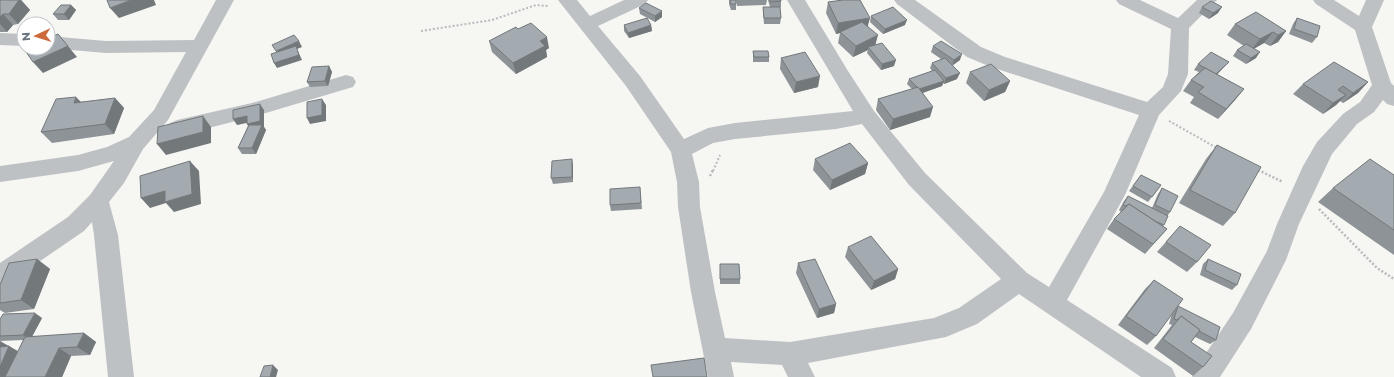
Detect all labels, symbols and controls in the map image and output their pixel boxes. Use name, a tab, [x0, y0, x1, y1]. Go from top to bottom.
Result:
north arrow	[16, 16, 56, 56]
text: N	[19, 32, 33, 42]

